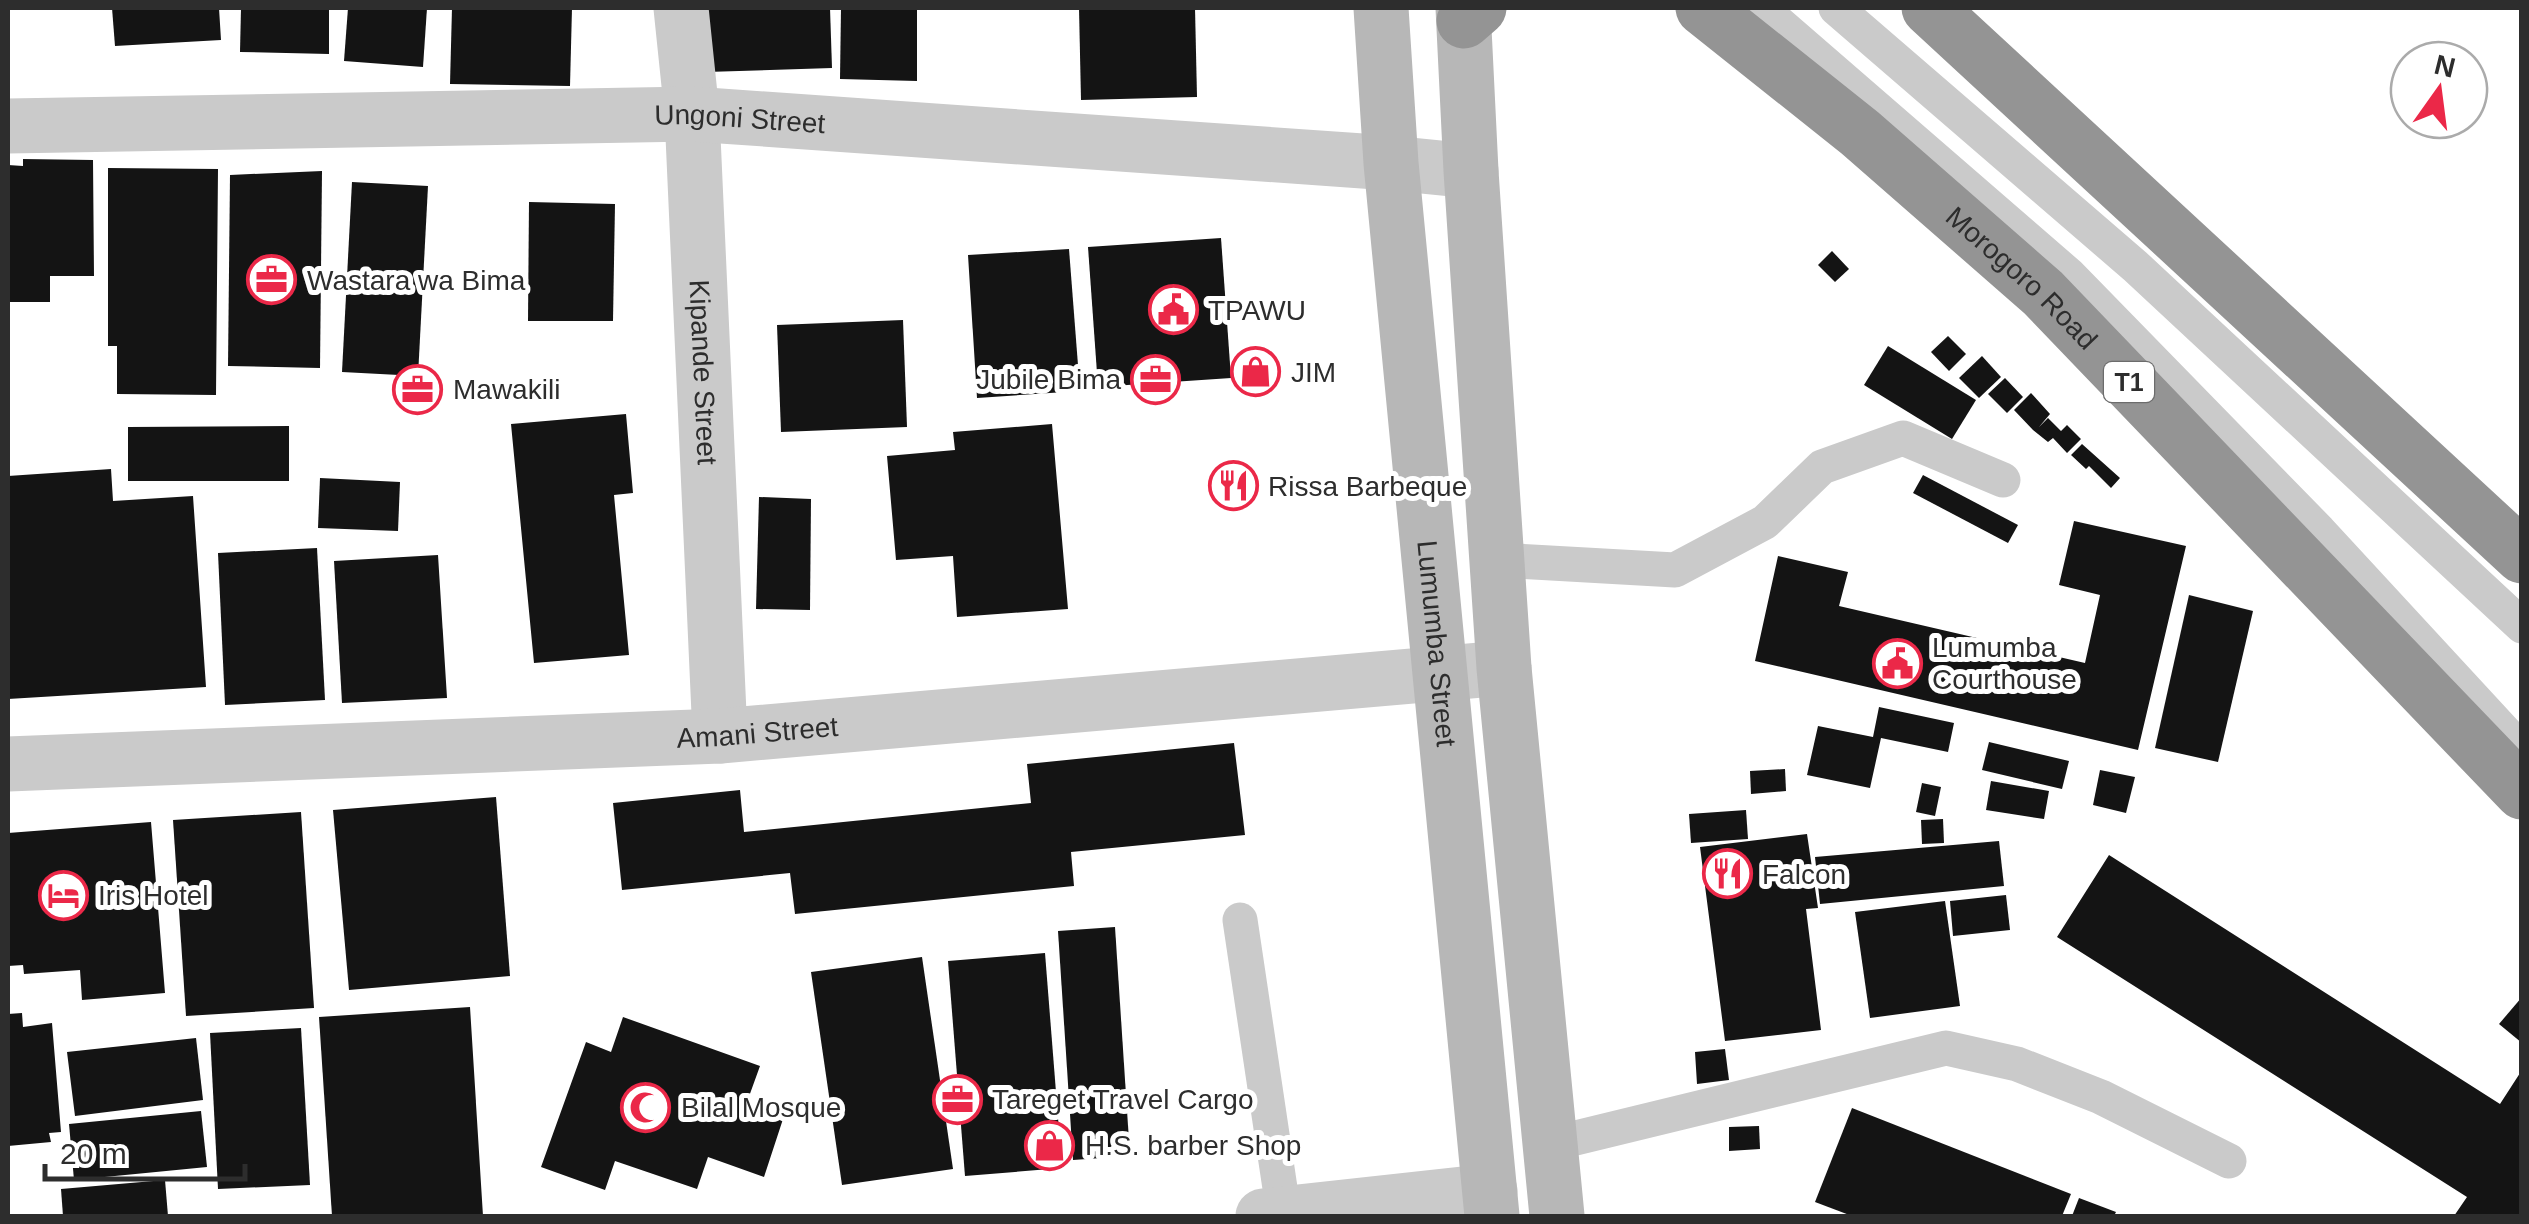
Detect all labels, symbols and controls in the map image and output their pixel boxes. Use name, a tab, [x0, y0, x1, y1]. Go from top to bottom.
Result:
north arrow	[2389, 40, 2489, 140]
text: N	[2431, 49, 2458, 84]
street label: Ungoni Street	[654, 99, 826, 139]
street label: Morogoro Road	[1940, 201, 2103, 356]
office icon: Wastara wa Bima	[246, 254, 298, 306]
place label: Wastara wa Bima	[307, 265, 526, 296]
street label: Kipande Street	[683, 279, 723, 466]
public building icon: TPAWU	[1147, 284, 1199, 336]
place label: TPAWU	[1208, 295, 1306, 326]
shop icon: JIM	[1230, 346, 1282, 398]
office icon: Jubile Bima	[1130, 353, 1182, 405]
place label: JIM	[1291, 357, 1336, 388]
road number: T1	[2104, 362, 2154, 402]
office icon: Mawakili	[392, 363, 444, 415]
place label: Jubile Bima	[976, 364, 1121, 395]
place label: Mawakili	[453, 374, 560, 405]
restaurant icon: Rissa Barbeque	[1207, 460, 1259, 512]
place label: Rissa Barbeque	[1268, 471, 1467, 502]
street label: Lumumba Street	[1411, 539, 1462, 748]
place label: Lumumba Courthouse	[1932, 632, 2077, 695]
public building icon: Lumumba Courthouse	[1871, 637, 1923, 689]
street label: Amani Street	[676, 711, 840, 754]
restaurant icon: Falcon	[1701, 848, 1753, 900]
place label: Falcon	[1762, 859, 1846, 890]
hotel icon: Iris Hotel	[37, 869, 89, 921]
place label: Iris Hotel	[98, 880, 208, 911]
office icon: Tareget Travel Cargo	[931, 1073, 983, 1125]
mosque icon: Bilal Mosque	[620, 1081, 672, 1133]
place label: Tareget Travel Cargo	[992, 1084, 1253, 1115]
place label: Bilal Mosque	[681, 1092, 841, 1123]
scale bar	[45, 1119, 245, 1181]
shop icon: H.S. barber Shop	[1024, 1119, 1076, 1171]
place label: H.S. barber Shop	[1085, 1130, 1301, 1161]
text: 20 m	[60, 1137, 127, 1170]

